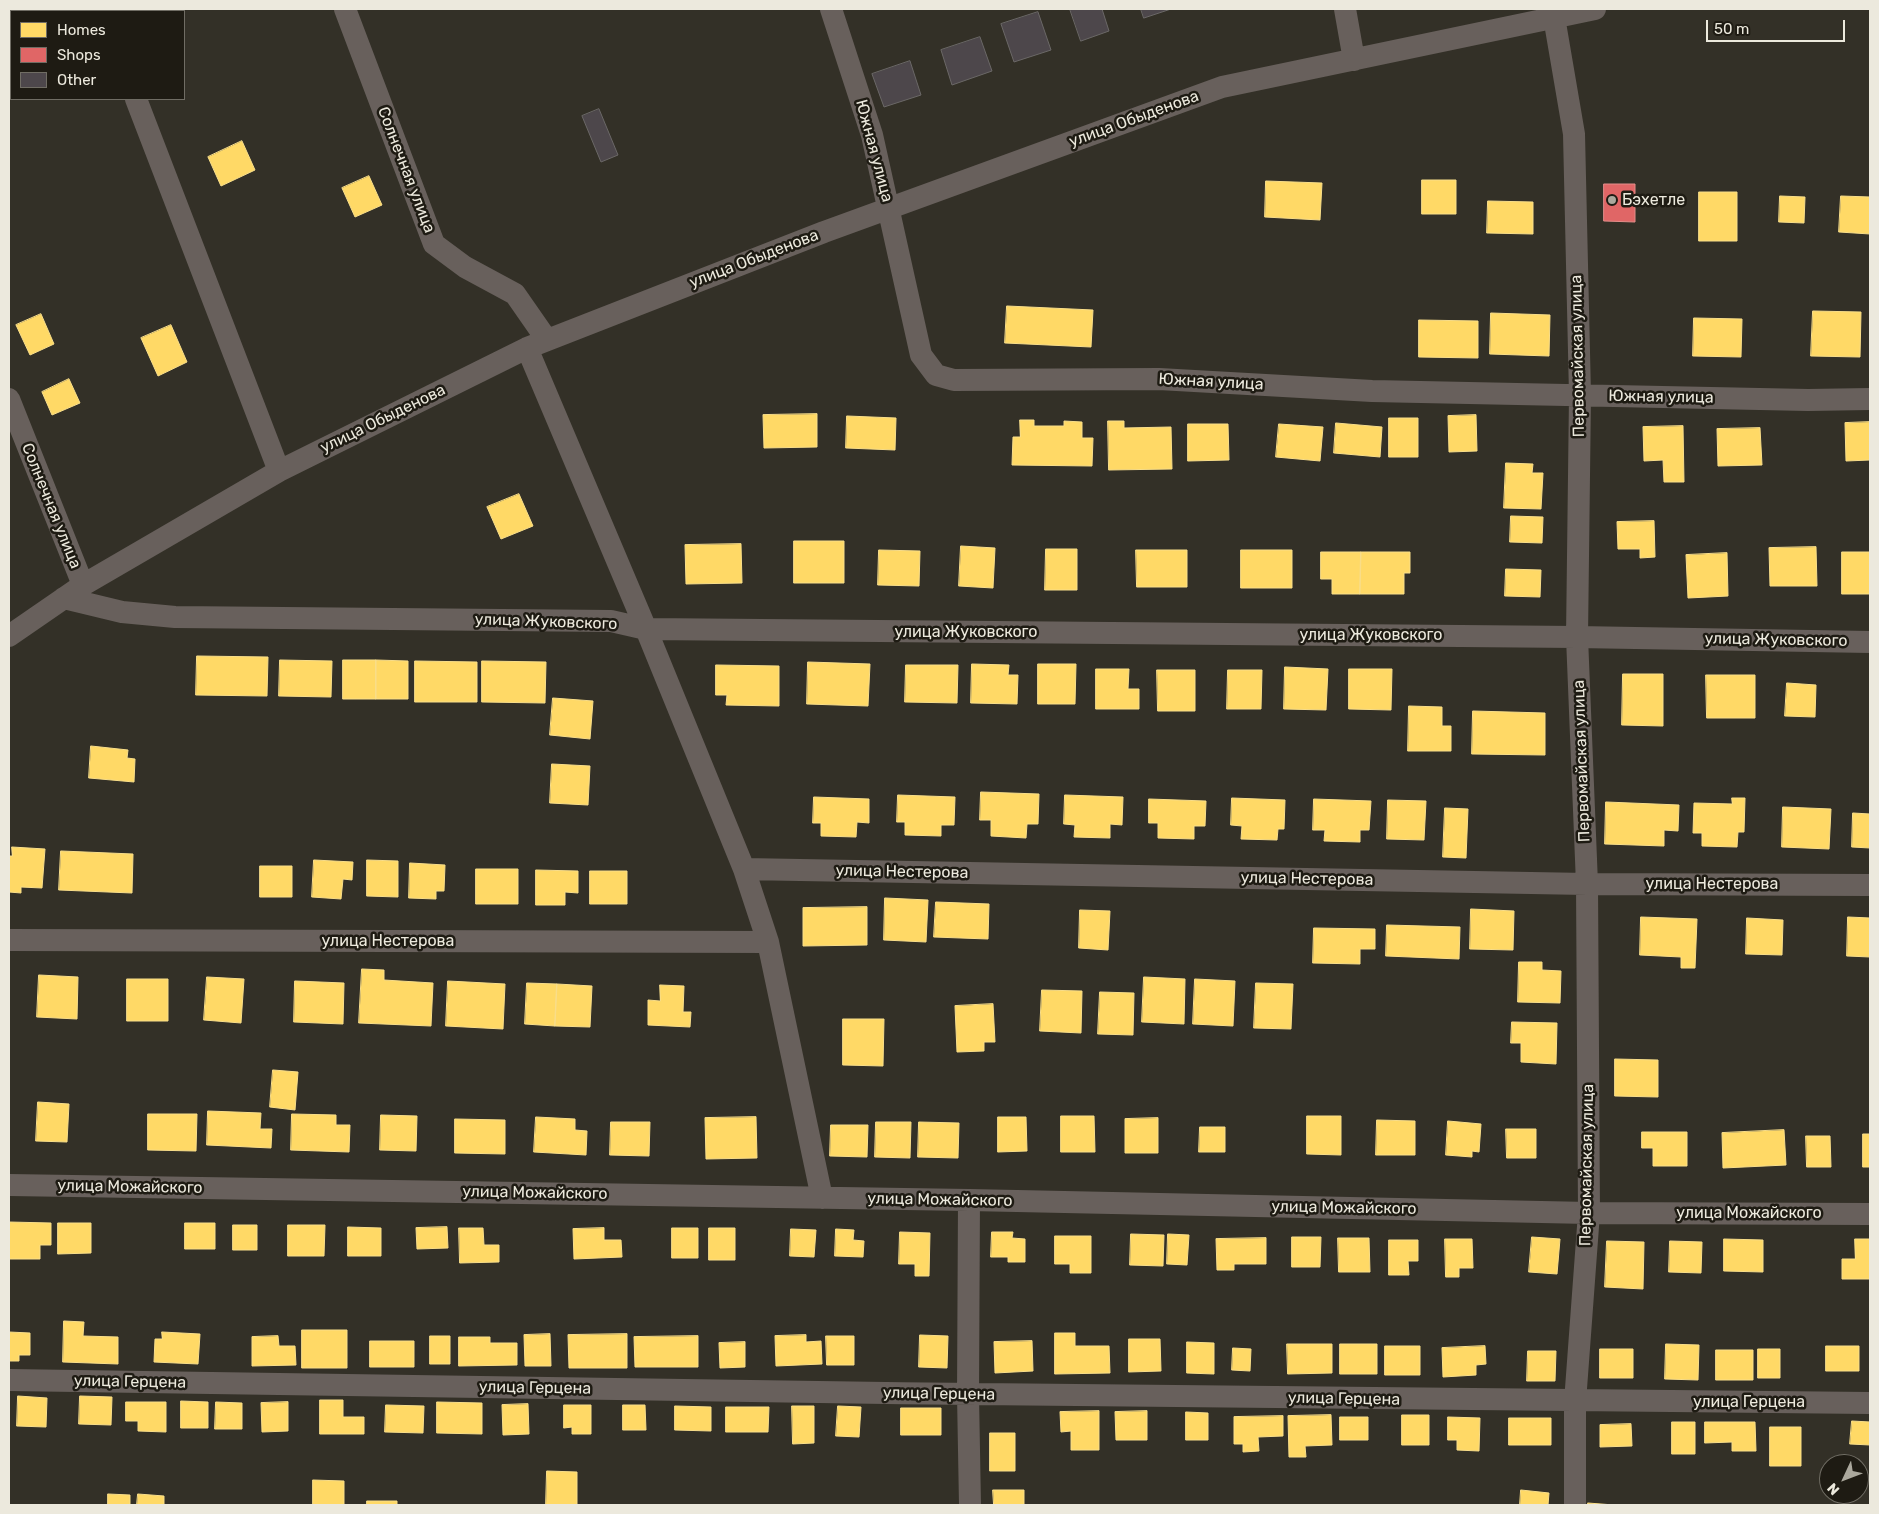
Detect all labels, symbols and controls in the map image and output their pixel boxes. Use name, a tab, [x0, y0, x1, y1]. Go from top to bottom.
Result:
legend	[10, 10, 185, 100]
scale bar	[1709, 10, 1848, 42]
text: 50 m	[1714, 20, 1749, 38]
text: Homes	[57, 21, 106, 39]
text: Shops	[57, 46, 101, 64]
text: Other	[57, 71, 96, 89]
street label: улица Обыденова	[1066, 87, 1202, 151]
street label: Южная улица	[851, 98, 897, 204]
street label: Солнечная улица	[373, 104, 439, 236]
place label: Бэхетле	[1622, 190, 1685, 210]
marker: Бэхетле	[1606, 194, 1618, 206]
street label: улица Обыденова	[687, 226, 821, 292]
street label: Первомайская улица	[1567, 275, 1589, 437]
street label: Южная улица	[1158, 370, 1264, 394]
street label: улица Обыденова	[317, 380, 449, 458]
street label: Южная улица	[1608, 386, 1714, 408]
street label: Солнечная улица	[17, 440, 85, 572]
street label: улица Жуковского	[474, 610, 618, 634]
street label: улица Жуковского	[894, 622, 1038, 642]
street label: улица Жуковского	[1299, 625, 1443, 645]
street label: улица Жуковского	[1704, 629, 1848, 651]
street label: Первомайская улица	[1570, 679, 1594, 843]
street label: улица Нестерова	[835, 861, 969, 883]
street label: улица Нестерова	[1240, 868, 1374, 890]
street label: улица Нестерова	[1646, 874, 1778, 894]
street label: улица Нестерова	[322, 931, 454, 951]
street label: Первомайская улица	[1576, 1084, 1598, 1246]
street label: улица Можайского	[57, 1176, 203, 1198]
street label: улица Можайского	[462, 1182, 608, 1204]
street label: улица Можайского	[867, 1189, 1013, 1211]
street label: улица Можайского	[1271, 1197, 1417, 1219]
street label: улица Можайского	[1676, 1203, 1822, 1223]
street label: улица Герцена	[74, 1371, 186, 1393]
street label: улица Герцена	[479, 1377, 591, 1399]
street label: улица Герцена	[883, 1383, 995, 1405]
street label: улица Герцена	[1288, 1388, 1400, 1410]
street label: улица Герцена	[1693, 1392, 1805, 1412]
north arrow	[1819, 1454, 1869, 1504]
text: N	[1824, 1479, 1843, 1498]

